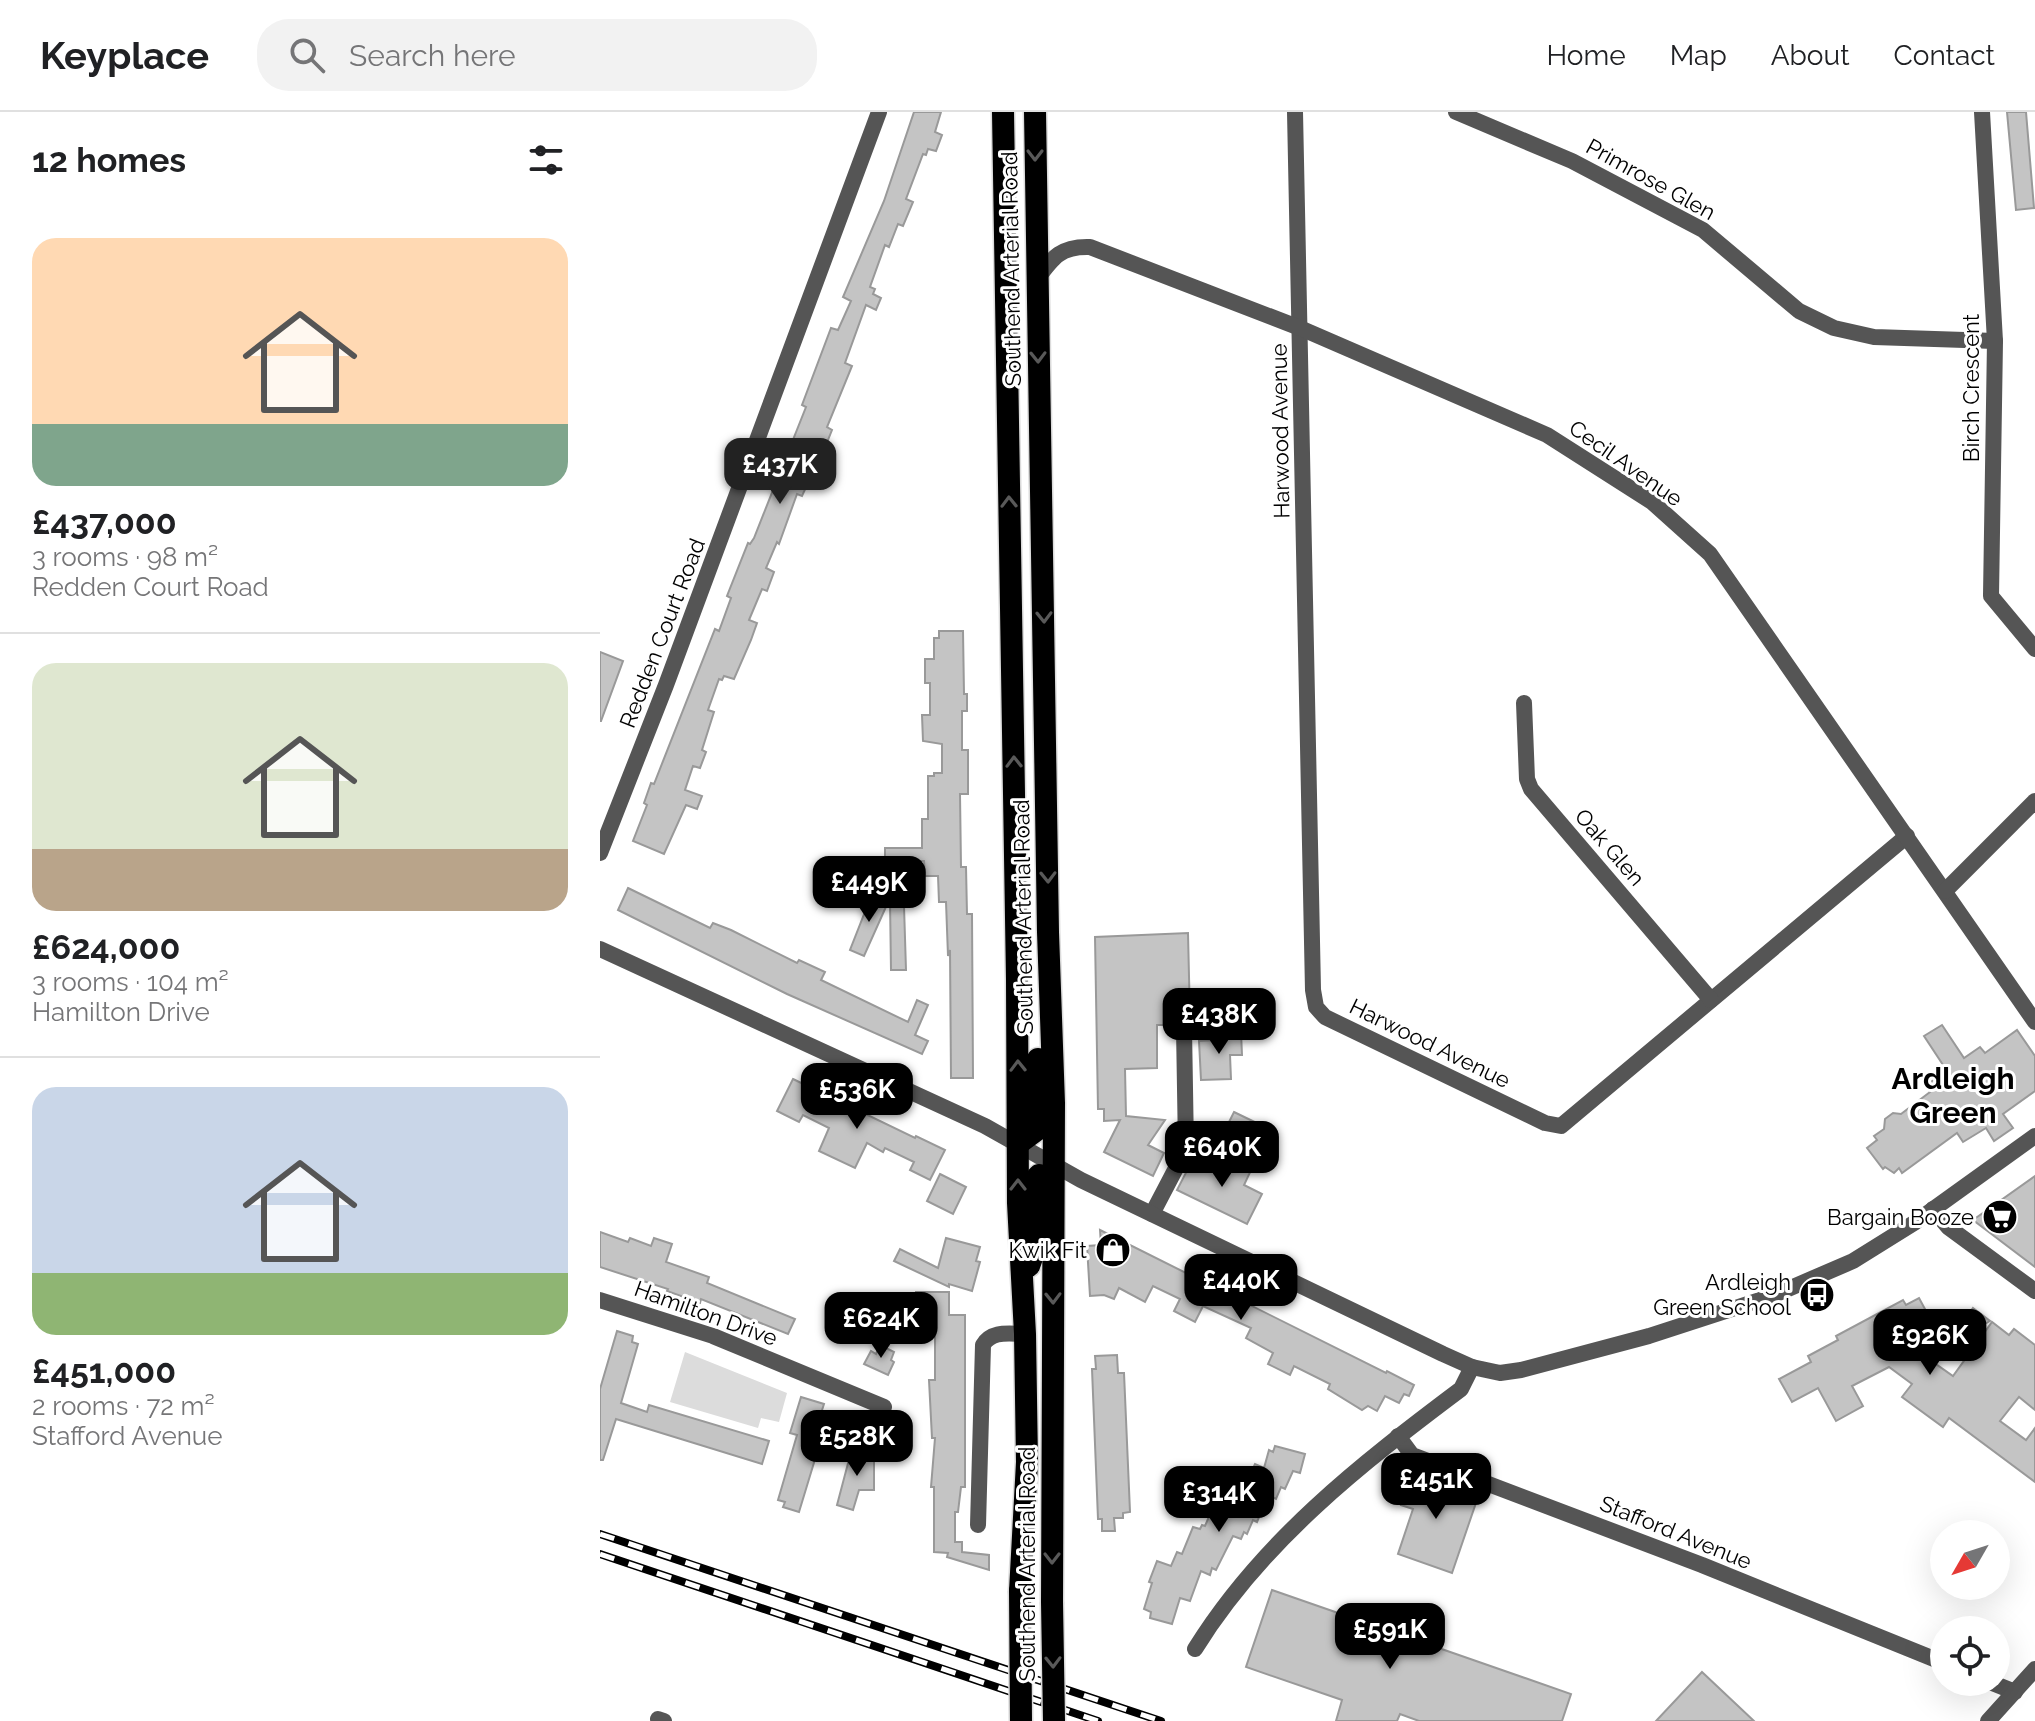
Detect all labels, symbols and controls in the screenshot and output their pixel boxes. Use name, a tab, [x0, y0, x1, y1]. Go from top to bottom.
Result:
search box	[257, 19, 817, 91]
text: Keyplace	[40, 33, 209, 78]
icon: search	[285, 33, 329, 77]
text: Search here	[349, 38, 516, 73]
text: Home	[1546, 39, 1626, 72]
text: Map	[1670, 39, 1727, 72]
text: About	[1771, 39, 1850, 72]
text: Contact	[1894, 39, 1995, 72]
street label: Primrose Glen	[1582, 133, 1720, 225]
icon: filters	[524, 138, 568, 182]
text: 12 homes	[32, 140, 186, 180]
one-way arrow	[1026, 149, 1044, 162]
street label: Southend Arterial Road	[996, 151, 1026, 387]
icon: home	[228, 290, 372, 434]
street label: Birch Crescent	[1958, 313, 1984, 462]
street label: Harwood Avenue	[1265, 343, 1295, 519]
one-way arrow	[1030, 351, 1047, 364]
street label: Cecil Avenue	[1564, 414, 1688, 512]
pin: £437K	[724, 438, 836, 506]
text: £437K	[742, 449, 818, 479]
one-way arrow	[1001, 495, 1018, 508]
text: £437,000	[32, 502, 177, 542]
street label: Redden Court Road	[614, 535, 710, 731]
text: 3 rooms · 98 m²	[32, 542, 218, 572]
text: Redden Court Road	[32, 572, 269, 602]
one-way arrow	[1035, 611, 1052, 624]
icon: home	[228, 715, 372, 859]
one-way arrow	[1005, 755, 1022, 768]
street label: Southend Arterial Road	[1008, 799, 1038, 1035]
street label: Oak Glen	[1570, 803, 1650, 891]
pin: £449K	[813, 856, 925, 924]
text: £449K	[831, 867, 907, 897]
one-way arrow	[1039, 871, 1056, 884]
text: £624,000	[32, 927, 180, 967]
text: 3 rooms · 104 m²	[32, 967, 229, 997]
pin: £438K	[1163, 988, 1275, 1056]
street label: Harwood Avenue	[1346, 993, 1515, 1093]
text: Hamilton Drive	[32, 997, 210, 1027]
text: £438K	[1181, 999, 1257, 1029]
one-way arrow	[1009, 1059, 1027, 1072]
district label: Ardleigh Green	[1891, 1061, 2015, 1130]
pin: £536K	[801, 1063, 913, 1131]
text: £536K	[819, 1074, 895, 1104]
pin: £640K	[1166, 1121, 1278, 1189]
text: £640K	[1183, 1132, 1261, 1162]
icon: home	[228, 1139, 372, 1283]
one-way arrow	[1009, 1178, 1027, 1191]
supermarket icon: Bargain Booze	[1981, 1198, 2019, 1236]
place label: Bargain Booze	[1827, 1204, 1974, 1230]
shop icon: Kwik Fit	[1094, 1231, 1132, 1269]
place label: Kwik Fit	[1009, 1237, 1088, 1263]
pin: £440K	[1185, 1254, 1297, 1322]
text: £440K	[1202, 1265, 1280, 1295]
place label: Ardleigh Green School	[1653, 1269, 1791, 1320]
street label: Hamilton Drive	[631, 1275, 781, 1351]
bus stop icon: Ardleigh Green School	[1798, 1276, 1836, 1314]
pin: £624K	[825, 1292, 937, 1360]
one-way arrow	[1044, 1292, 1061, 1305]
text: £624K	[843, 1303, 919, 1333]
pin: £926K	[1874, 1309, 1986, 1377]
text: £926K	[1891, 1320, 1969, 1350]
text: £451,000	[32, 1351, 176, 1391]
text: 2 rooms · 72 m²	[32, 1391, 215, 1421]
pin: £528K	[801, 1410, 913, 1478]
text: Stafford Avenue	[32, 1421, 223, 1451]
text: £528K	[819, 1421, 895, 1451]
street label: Southend Arterial Road	[1014, 1447, 1040, 1681]
pin: £451K	[1380, 1453, 1492, 1521]
text: £451K	[1399, 1464, 1473, 1494]
pin: £314K	[1163, 1466, 1275, 1534]
text: £314K	[1182, 1477, 1256, 1507]
street label: Stafford Avenue	[1596, 1490, 1756, 1574]
north arrow	[1930, 1520, 2010, 1600]
map controls	[1930, 1520, 2010, 1696]
one-way arrow	[1043, 1552, 1061, 1565]
pin: £591K	[1334, 1603, 1446, 1671]
text: £591K	[1353, 1614, 1427, 1644]
button: locate	[1930, 1616, 2010, 1696]
one-way arrow	[1044, 1656, 1062, 1669]

